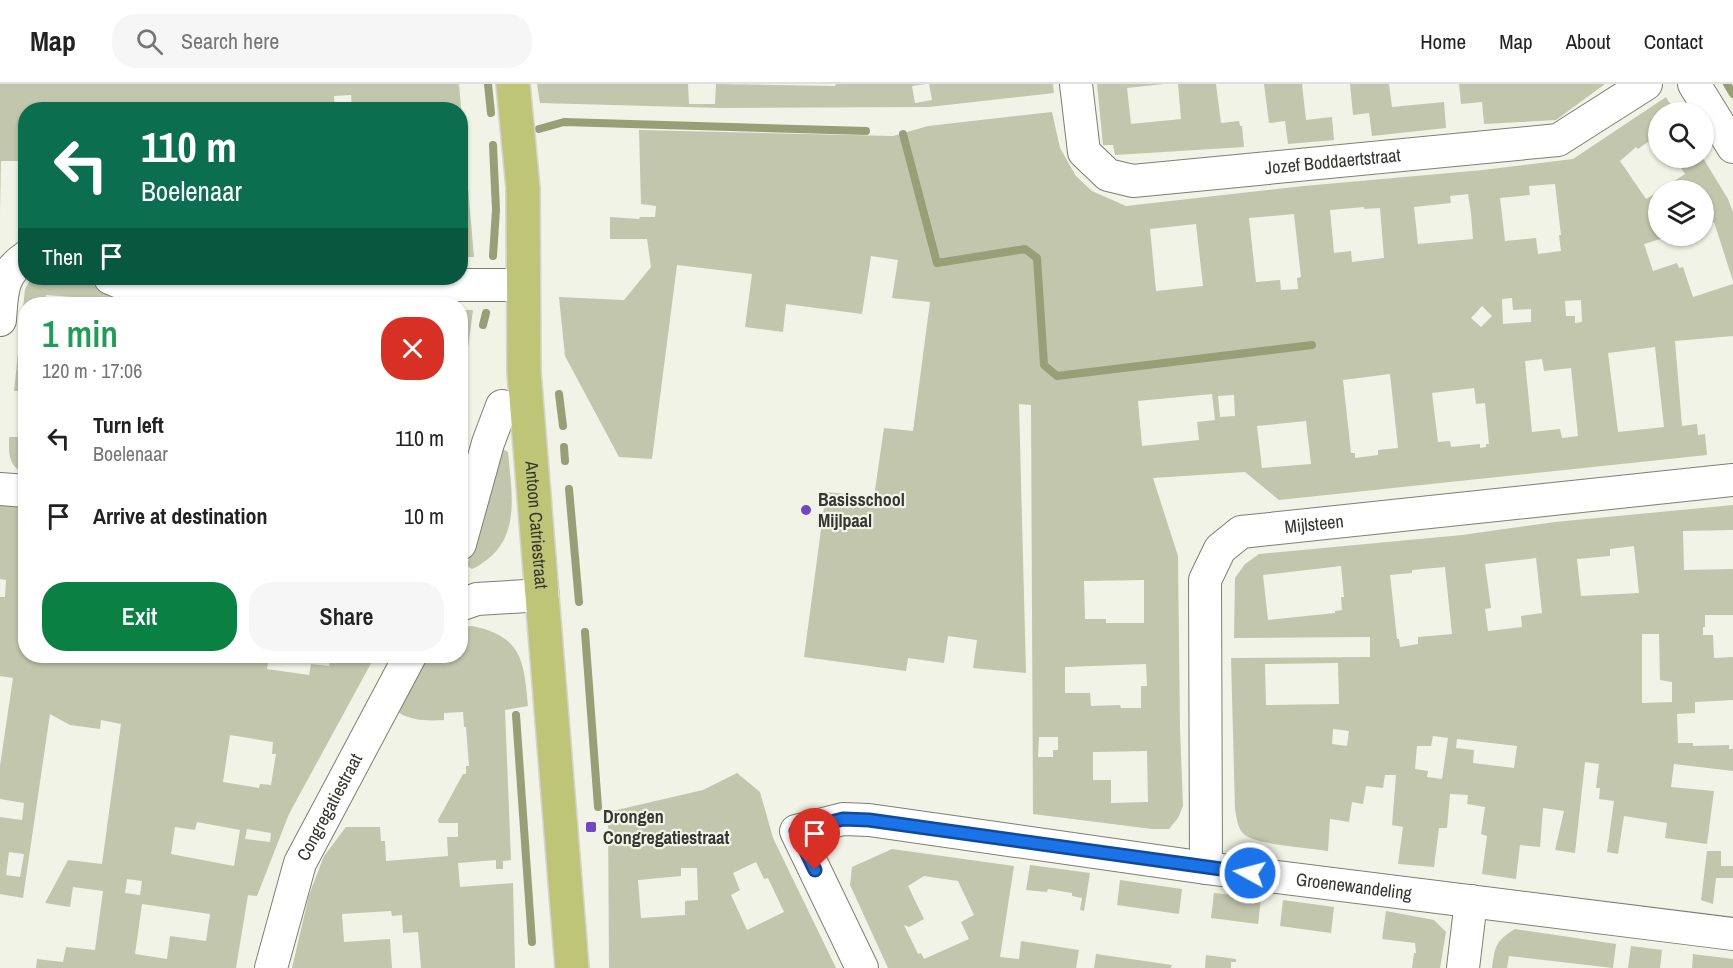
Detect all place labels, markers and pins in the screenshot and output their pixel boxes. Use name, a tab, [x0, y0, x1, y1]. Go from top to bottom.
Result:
place label: Basisschool Mijlpaal	[818, 487, 905, 533]
marker: Basisschool Mijlpaal	[799, 503, 813, 517]
place label: Drongen Congregatiestraat	[603, 804, 729, 850]
pin	[789, 808, 840, 870]
marker: Drongen Congregatiestraat	[584, 820, 598, 834]

